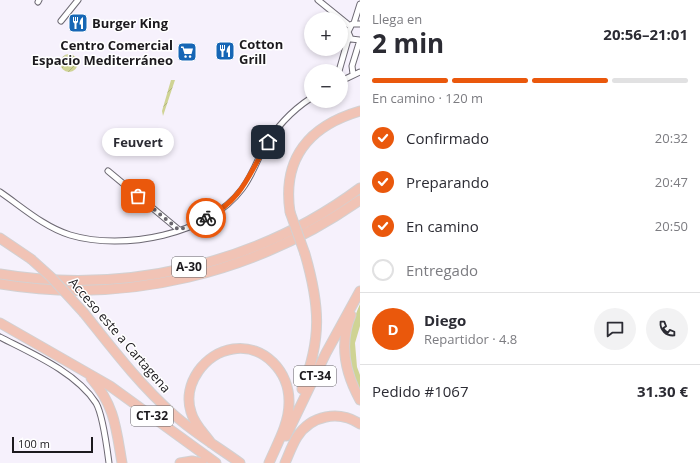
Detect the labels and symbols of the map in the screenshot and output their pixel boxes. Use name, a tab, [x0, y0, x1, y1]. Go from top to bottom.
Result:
restaurant icon: Burger King	[67, 12, 89, 34]
place label: Burger King	[92, 14, 169, 32]
place label: Cotton Grill	[239, 35, 283, 68]
place label: Centro Comercial Espacio Mediterráneo	[32, 36, 173, 69]
restaurant icon: Cotton Grill	[214, 40, 236, 62]
supermarket icon: Centro Comercial Espacio Mediterráneo	[176, 41, 198, 63]
pin	[251, 125, 285, 159]
callout: Feuvert	[102, 128, 174, 156]
pin	[121, 179, 155, 213]
courier	[186, 198, 226, 238]
road number: A-30	[172, 257, 206, 277]
street label: Acceso este a Cartagena	[65, 274, 175, 396]
road number: CT-34	[294, 366, 336, 386]
road number: CT-32	[131, 406, 173, 426]
scale bar	[12, 435, 93, 454]

